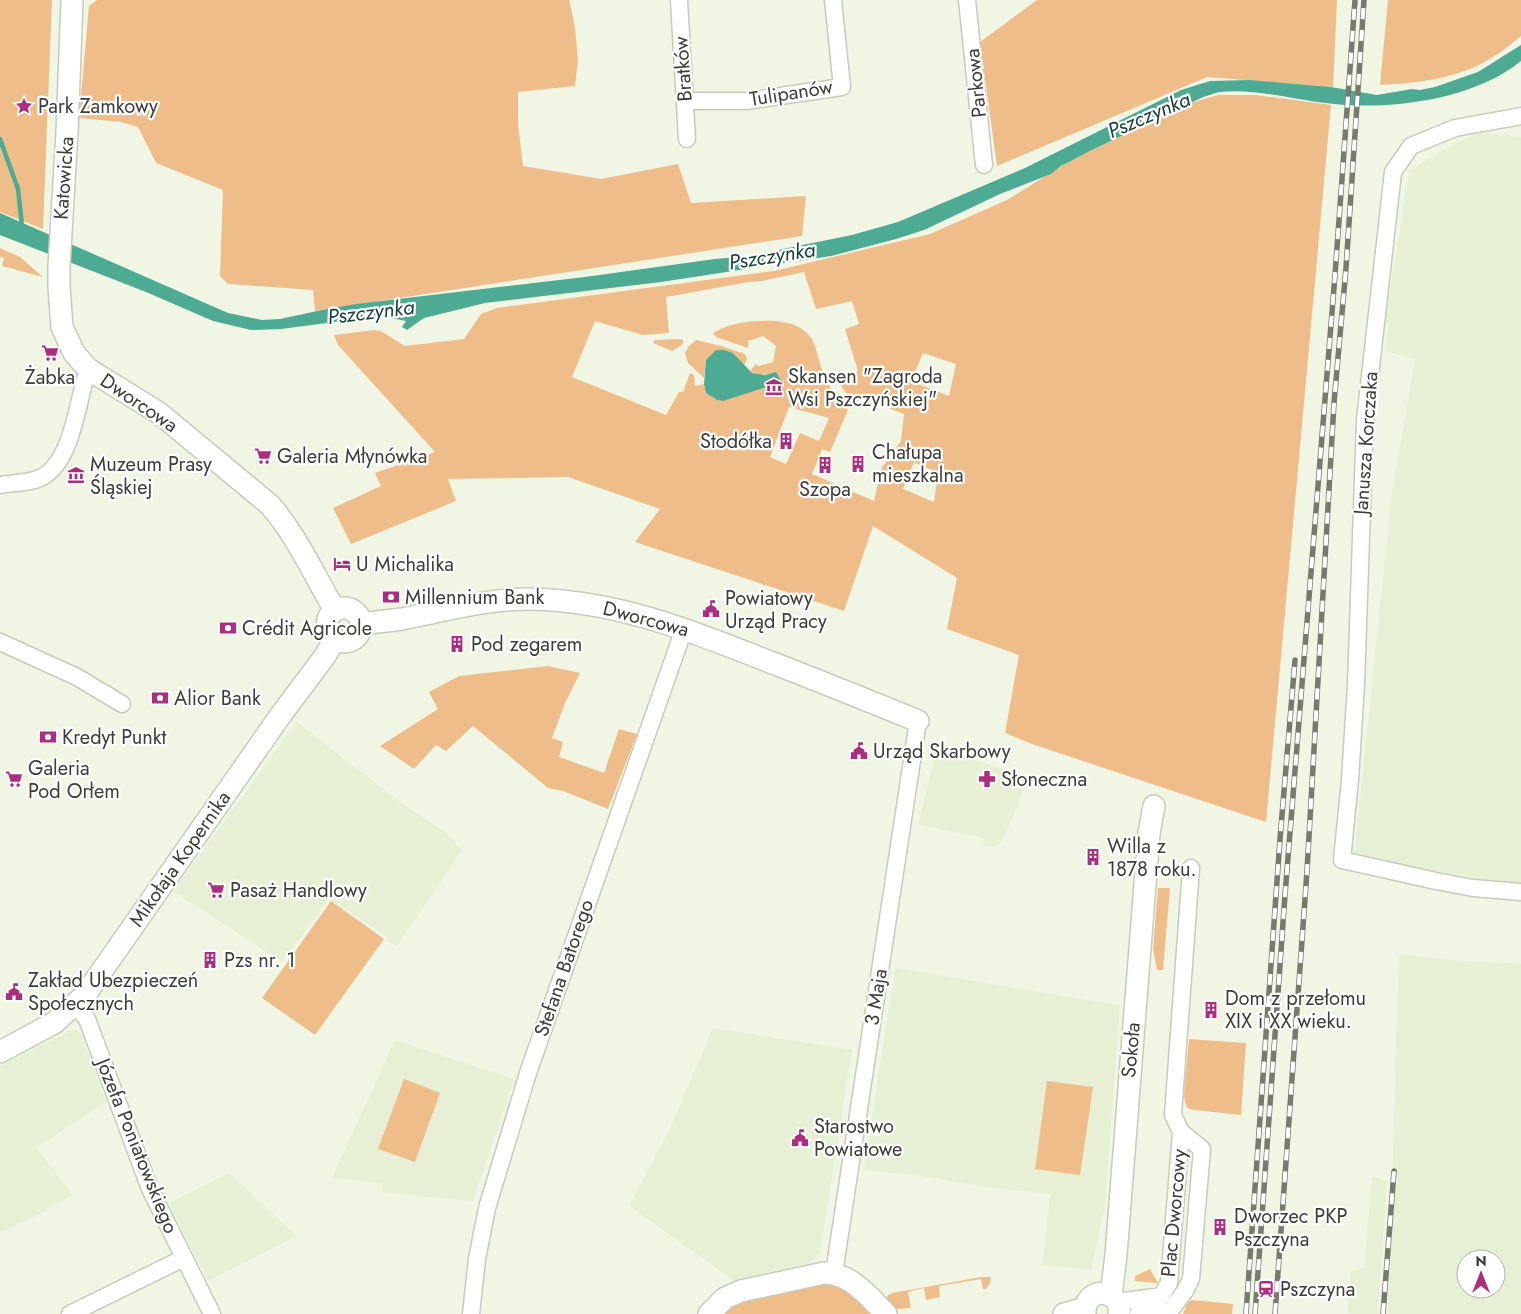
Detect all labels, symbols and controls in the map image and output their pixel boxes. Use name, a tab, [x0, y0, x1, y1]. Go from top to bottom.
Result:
street label: Bratków	[666, 35, 700, 103]
street label: Parkowa	[958, 47, 994, 119]
street label: Tulipanów	[747, 72, 835, 114]
water label: Pszczynka	[1103, 84, 1195, 146]
place label: Park Zamkowy	[38, 92, 158, 121]
place icon: Park Zamkowy	[14, 96, 34, 116]
street label: Katowicka	[47, 136, 81, 220]
water label: Pszczynka	[726, 234, 818, 278]
water label: Pszczynka	[326, 292, 417, 332]
supermarket icon: Żabka	[40, 343, 60, 363]
place label: Skansen "Zagroda Wsi Pszczyńskiej"	[788, 362, 942, 414]
place label: Żabka	[25, 363, 75, 392]
street label: Dworcowa	[94, 366, 184, 440]
street label: Janusza Korczaka	[1346, 371, 1385, 518]
museum icon: Skansen "Zagroda Wsi Pszczyńskiej"	[764, 377, 784, 397]
place label: Stodółka	[700, 427, 772, 456]
building icon: Stodółka	[776, 431, 796, 451]
place label: Chałupa mieszkalna	[872, 438, 964, 490]
place label: Galeria Młynówka	[277, 442, 427, 471]
supermarket icon: Galeria Młynówka	[253, 446, 273, 466]
place label: Muzeum Prasy Śląskiej	[90, 450, 212, 502]
building icon: Chałupa mieszkalna	[848, 454, 868, 474]
building icon: Szopa	[815, 455, 835, 475]
museum icon: Muzeum Prasy Śląskiej	[66, 465, 86, 485]
place label: Szopa	[799, 475, 851, 504]
place label: U Michalika	[356, 550, 454, 579]
hotel icon: U Michalika	[332, 554, 352, 574]
place label: Millennium Bank	[405, 583, 544, 612]
place label: Powiatowy Urząd Pracy	[725, 584, 827, 636]
bank icon: Millennium Bank	[381, 587, 401, 607]
street label: Dworcowa	[600, 594, 692, 644]
public building icon: Powiatowy Urząd Pracy	[701, 599, 721, 619]
place label: Crédit Agricole	[242, 614, 372, 643]
bank icon: Crédit Agricole	[218, 618, 238, 638]
place label: Pod zegarem	[471, 630, 582, 659]
building icon: Pod zegarem	[447, 634, 467, 654]
place label: Alior Bank	[174, 684, 261, 713]
bank icon: Alior Bank	[150, 688, 170, 708]
place label: Kredyt Punkt	[62, 723, 167, 752]
bank icon: Kredyt Punkt	[38, 727, 58, 747]
place label: Urząd Skarbowy	[873, 737, 1011, 766]
public building icon: Urząd Skarbowy	[849, 741, 869, 761]
place label: Galeria Pod Orłem	[28, 754, 120, 806]
place label: Słoneczna	[1001, 765, 1087, 794]
supermarket icon: Galeria Pod Orłem	[4, 769, 24, 789]
pharmacy icon: Słoneczna	[977, 769, 997, 789]
street label: Mikołaja Kopernika	[122, 785, 238, 933]
place label: Willa z 1878 roku.	[1107, 832, 1197, 884]
building icon: Willa z 1878 roku.	[1083, 847, 1103, 867]
place label: Pasaż Handlowy	[230, 876, 367, 905]
supermarket icon: Pasaż Handlowy	[206, 880, 226, 900]
street label: Stefana Batorego	[527, 896, 601, 1040]
place label: Pzs nr. 1	[224, 946, 295, 975]
building icon: Pzs nr. 1	[200, 950, 220, 970]
place label: Zakład Ubezpieczeń Społecznych	[28, 966, 198, 1018]
street label: 3 Maja	[857, 966, 895, 1028]
public building icon: Zakład Ubezpieczeń Społecznych	[4, 982, 24, 1002]
place label: Dom z przełomu XIX i XX wieku.	[1225, 984, 1366, 1036]
building icon: Dom z przełomu XIX i XX wieku.	[1201, 1000, 1221, 1020]
street label: Sokoła	[1114, 1021, 1148, 1079]
street label: Józefa Poniatowskiego	[88, 1051, 185, 1238]
place label: Starostwo Powiatowe	[814, 1112, 902, 1164]
public building icon: Starostwo Powiatowe	[790, 1128, 810, 1148]
street label: Plac Dworcowy	[1154, 1147, 1194, 1278]
place label: Dworzec PKP Pszczyna	[1234, 1202, 1348, 1254]
building icon: Dworzec PKP Pszczyna	[1210, 1217, 1230, 1237]
north arrow	[1456, 1249, 1506, 1299]
text: N	[1475, 1251, 1487, 1271]
place label: Pszczyna	[1280, 1275, 1355, 1304]
station icon: Pszczyna	[1256, 1279, 1276, 1299]

